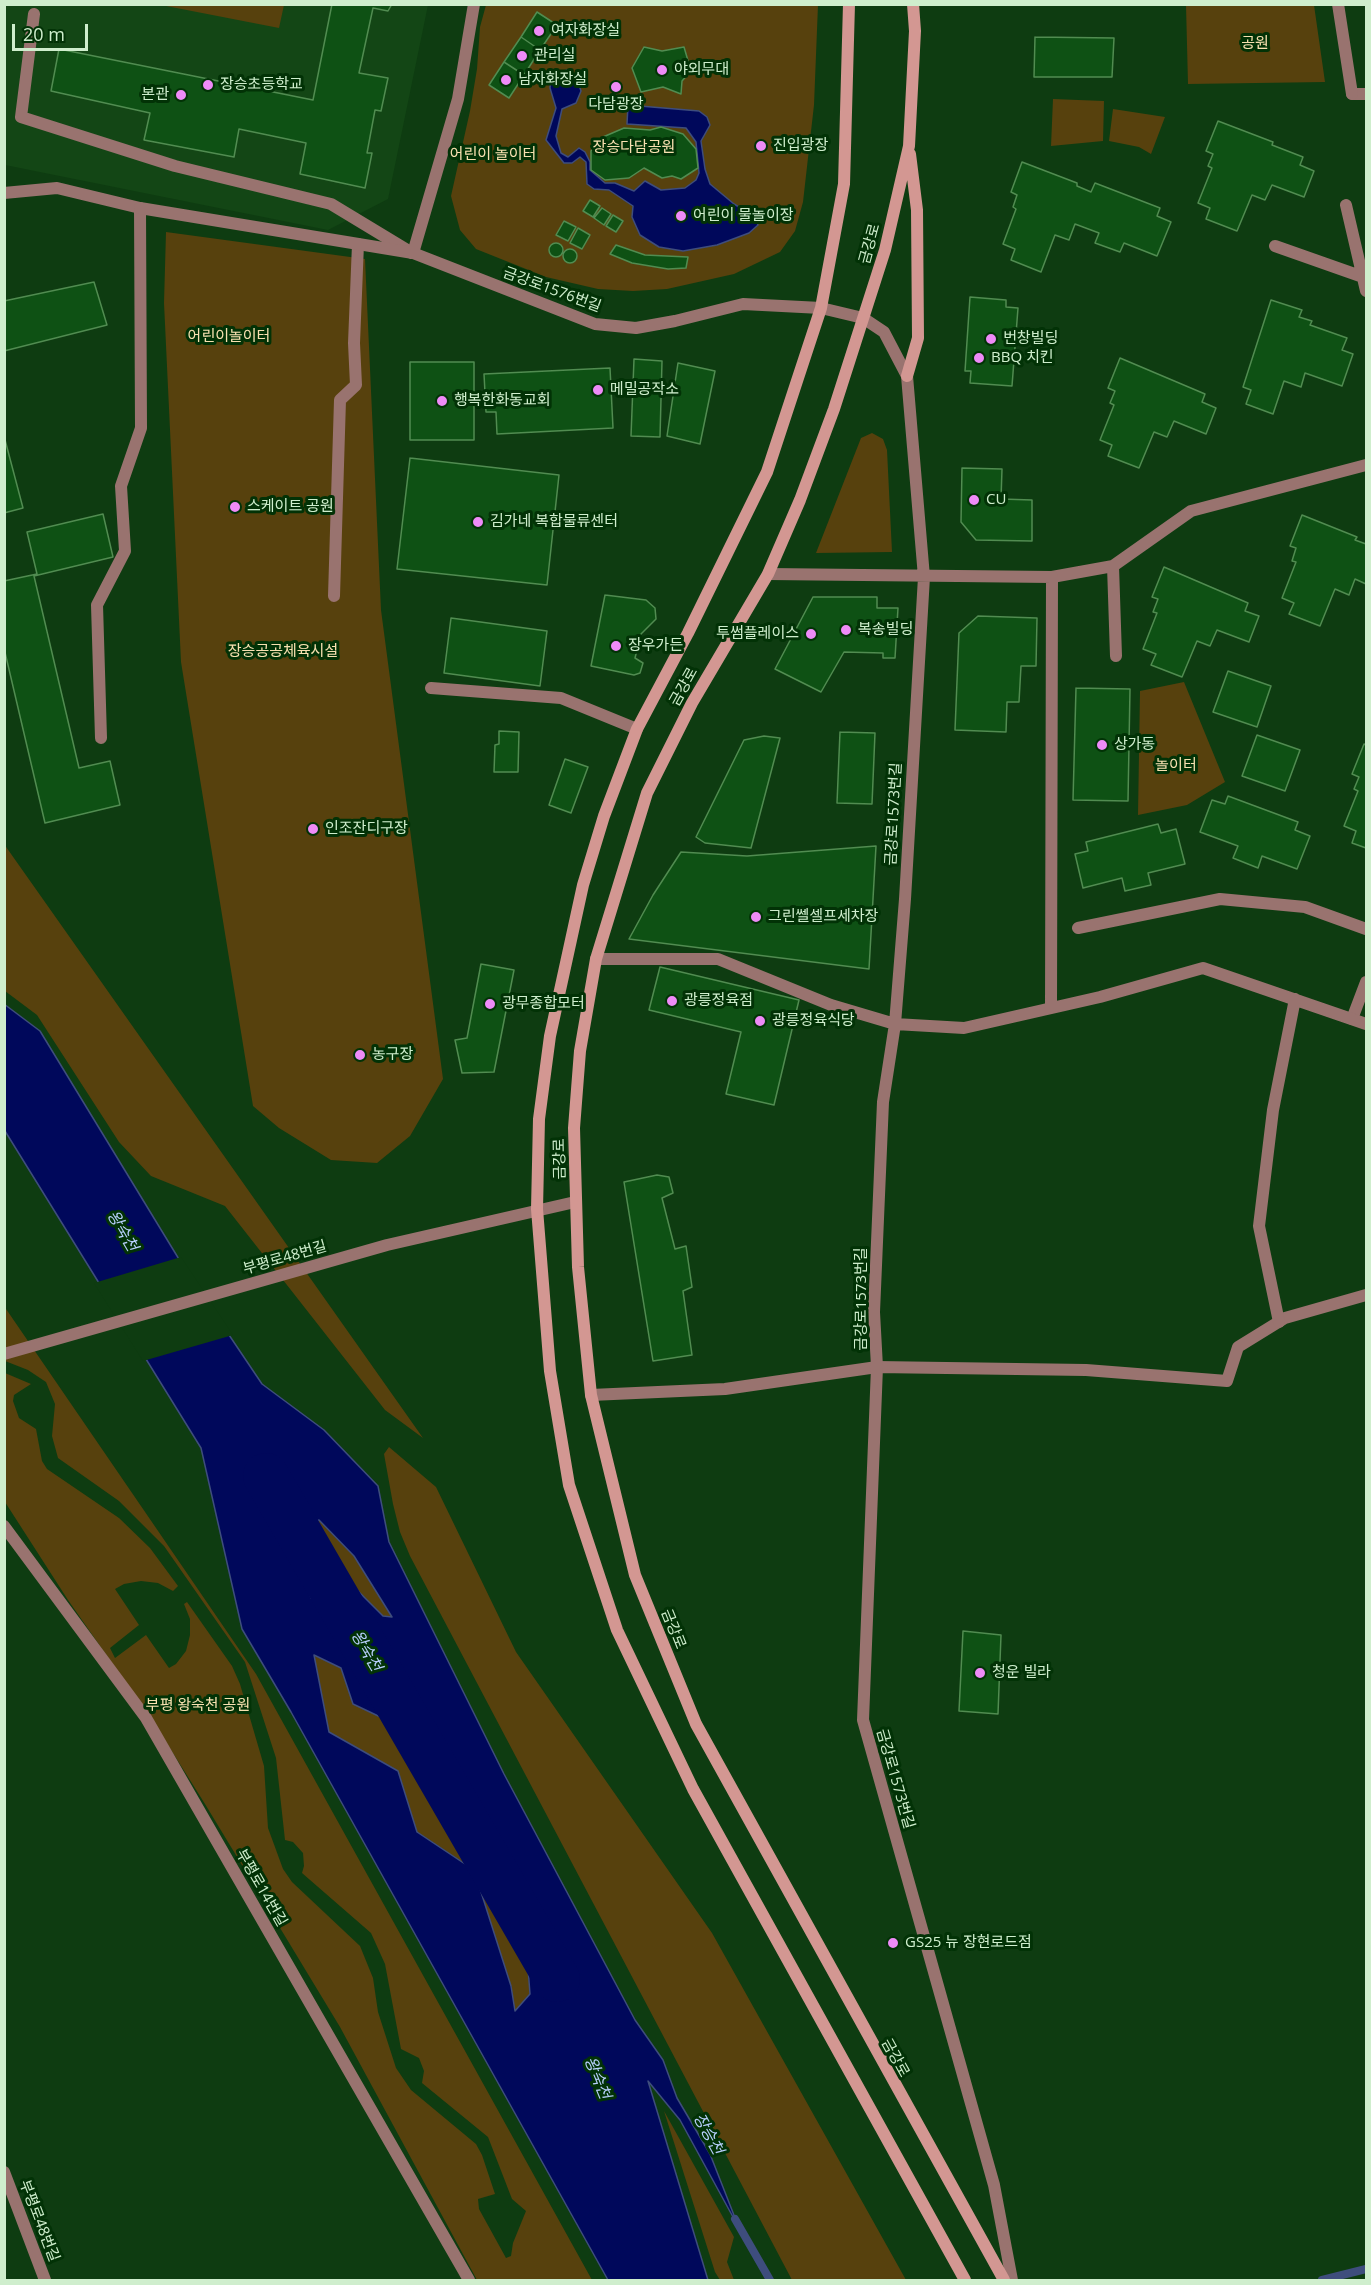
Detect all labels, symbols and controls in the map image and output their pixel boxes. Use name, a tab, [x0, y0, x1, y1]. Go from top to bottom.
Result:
scale bar	[15, 12, 92, 50]
text: 20 m	[23, 22, 65, 46]
place label: 여자화장실	[551, 22, 620, 40]
marker: 여자화장실	[532, 24, 546, 38]
park label: 공원	[1241, 35, 1269, 53]
place label: 관리실	[534, 47, 575, 65]
marker: 관리실	[515, 49, 529, 63]
place label: 야외무대	[674, 61, 729, 79]
marker: 야외무대	[655, 63, 669, 77]
place label: 남자화장실	[518, 71, 587, 89]
marker: 남자화장실	[499, 73, 513, 87]
place label: 장승초등학교	[220, 76, 303, 94]
marker: 장승초등학교	[201, 78, 215, 92]
marker: 다담광장	[609, 80, 623, 94]
place label: 본관	[141, 86, 169, 104]
marker: 본관	[174, 88, 188, 102]
place label: 다담광장	[588, 96, 644, 114]
place label: 진입광장	[773, 137, 828, 155]
park label: 장승다담공원	[593, 139, 675, 157]
marker: 진입광장	[754, 139, 768, 153]
park label: 어린이 놀이터	[450, 146, 536, 164]
place label: 어린이 물놀이장	[693, 207, 793, 225]
marker: 어린이 물놀이장	[674, 209, 688, 223]
street label: 금강로	[856, 222, 884, 266]
street label: 금강로1576번길	[500, 264, 604, 316]
park label: 어린이놀이터	[188, 328, 270, 346]
place label: 번창빌딩	[1003, 330, 1058, 348]
marker: 번창빌딩	[984, 332, 998, 346]
place label: BBQ 치킨	[991, 349, 1054, 367]
marker: BBQ 치킨	[972, 351, 986, 365]
place label: 메밀공작소	[610, 381, 679, 399]
marker: 메밀공작소	[591, 383, 605, 397]
place label: 행복한화동교회	[454, 392, 551, 410]
marker: 행복한화동교회	[435, 394, 449, 408]
place label: CU	[986, 491, 1006, 509]
marker: CU	[967, 493, 981, 507]
place label: 스케이트 공원	[247, 498, 334, 516]
marker: 스케이트 공원	[228, 500, 242, 514]
place label: 김가네 복합물류센터	[490, 513, 618, 531]
marker: 김가네 복합물류센터	[471, 515, 485, 529]
place label: 복송빌딩	[858, 621, 913, 639]
marker: 복송빌딩	[839, 623, 853, 637]
place label: 투썸플레이스	[716, 625, 799, 643]
marker: 투썸플레이스	[804, 627, 818, 641]
place label: 장우가든	[628, 637, 683, 655]
marker: 장우가든	[609, 639, 623, 653]
park label: 장승공공체육시설	[228, 643, 338, 661]
street label: 금강로	[666, 665, 702, 709]
place label: 상가동	[1114, 736, 1155, 754]
marker: 상가동	[1095, 738, 1109, 752]
park label: 놀이터	[1155, 757, 1197, 775]
street label: 금강로1573번길	[882, 762, 906, 866]
place label: 인조잔디구장	[325, 820, 408, 838]
marker: 인조잔디구장	[306, 822, 320, 836]
place label: 그린쎌셀프세차장	[768, 908, 878, 926]
marker: 그린쎌셀프세차장	[749, 910, 763, 924]
place label: 광릉정육점	[684, 992, 753, 1010]
marker: 광릉정육점	[665, 994, 679, 1008]
place label: 광무종합모터	[502, 995, 585, 1013]
marker: 광무종합모터	[483, 997, 497, 1011]
place label: 광릉정육식당	[772, 1012, 855, 1030]
marker: 광릉정육식당	[753, 1014, 767, 1028]
place label: 농구장	[372, 1046, 413, 1064]
marker: 농구장	[353, 1048, 367, 1062]
street label: 금강로	[551, 1138, 569, 1180]
water label: 왕숙천	[103, 1207, 141, 1255]
street label: 부평로48번길	[241, 1237, 329, 1279]
street label: 금강로1573번길	[853, 1247, 871, 1351]
street label: 금강로	[657, 1606, 689, 1652]
water label: 왕숙천	[347, 1627, 385, 1675]
place label: 청운 빌라	[992, 1664, 1051, 1682]
marker: 청운 빌라	[973, 1666, 987, 1680]
park label: 부평 왕숙천 공원	[146, 1697, 250, 1715]
street label: 금강로1573번길	[872, 1727, 918, 1831]
street label: 부평로14번길	[232, 1846, 290, 1930]
place label: GS25 뉴 장현로드점	[905, 1934, 1032, 1952]
marker: GS25 뉴 장현로드점	[886, 1936, 900, 1950]
street label: 금강로	[877, 2036, 913, 2080]
water label: 왕숙천	[580, 2054, 614, 2102]
water label: 장승천	[689, 2110, 727, 2158]
street label: 부평로48번길	[15, 2178, 63, 2264]

